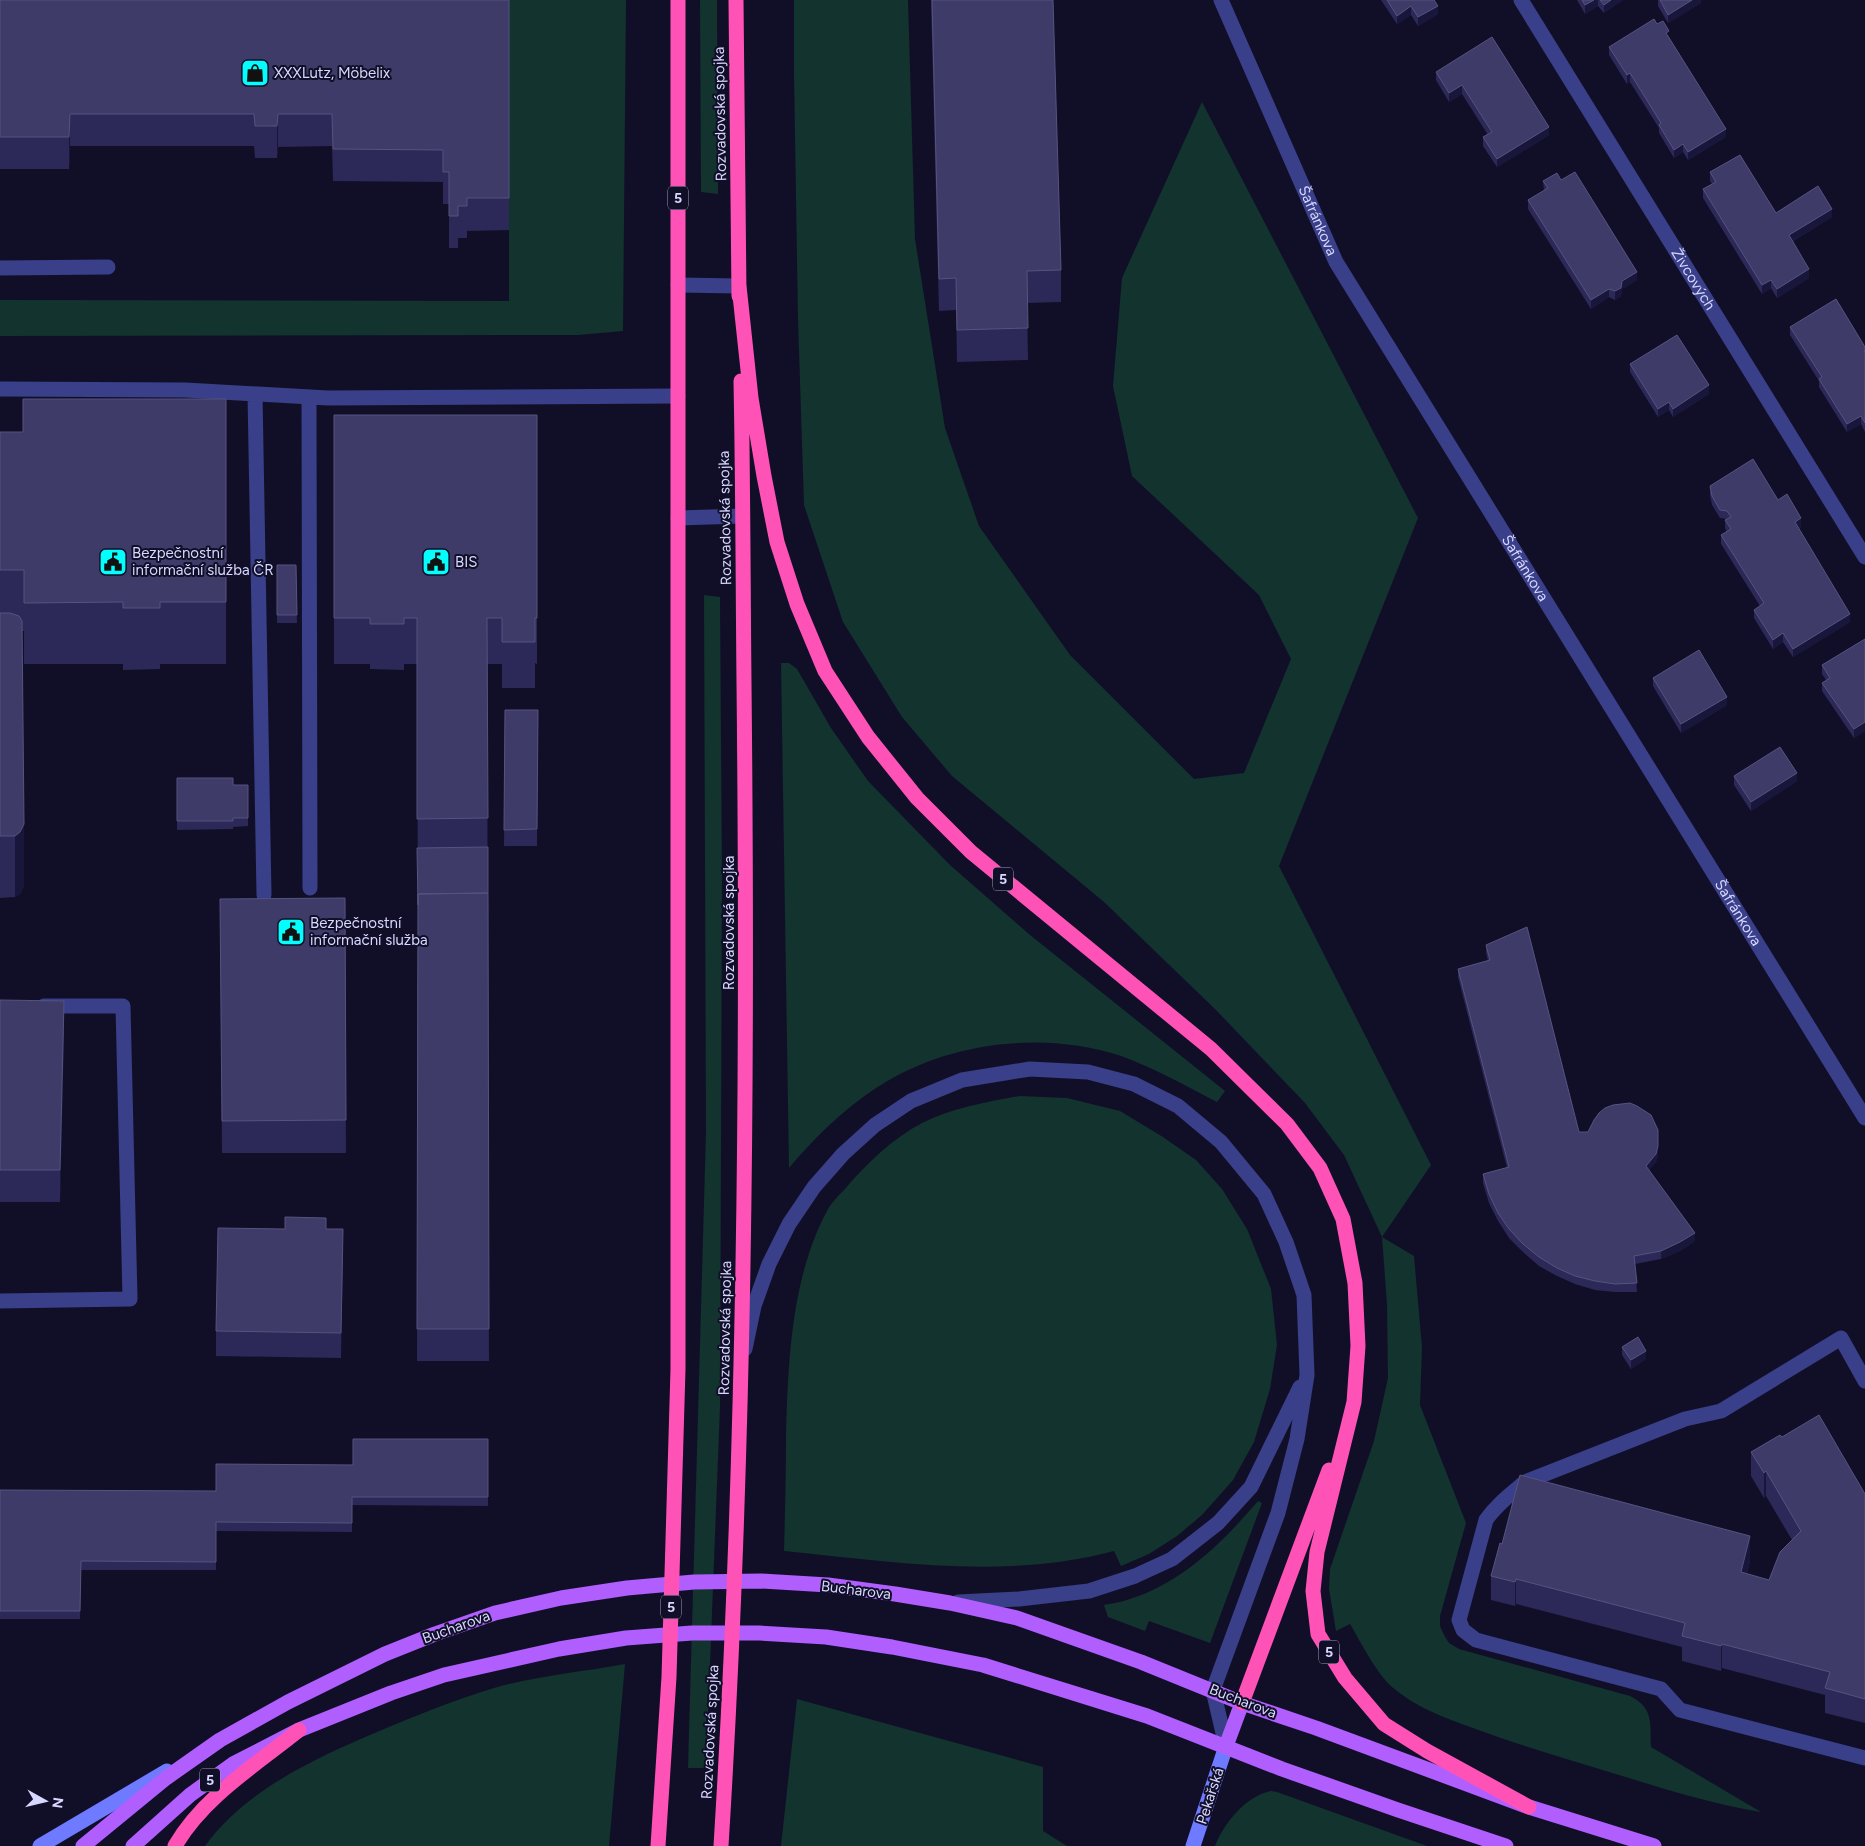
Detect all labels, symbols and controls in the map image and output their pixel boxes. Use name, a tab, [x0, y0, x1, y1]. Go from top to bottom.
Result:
street label: Rozvadovská spojka	[710, 47, 730, 181]
shop icon: XXXLutz, Möbelix	[240, 58, 270, 88]
place label: XXXLutz, Möbelix	[274, 64, 390, 82]
street label: Šafránkova	[1295, 183, 1341, 258]
road number: 5	[668, 187, 688, 210]
street label: Živcových	[1667, 245, 1719, 313]
street label: Rozvadovská spojka	[715, 451, 735, 585]
street label: Šafránkova	[1498, 532, 1552, 605]
place label: Bezpečnostní informační služba ČR	[132, 544, 274, 579]
public building icon: Bezpečnostní informační služba ČR	[98, 547, 128, 577]
public building icon: BIS	[421, 547, 451, 577]
place label: BIS	[455, 553, 477, 571]
street label: Rozvadovská spojka	[720, 856, 738, 990]
road number: 5	[993, 868, 1013, 891]
street label: Šafránkova	[1711, 876, 1765, 949]
place label: Bezpečnostní informační služba	[310, 914, 428, 949]
public building icon: Bezpečnostní informační služba	[276, 917, 306, 947]
street label: Rozvadovská spojka	[715, 1261, 735, 1395]
street label: Bucharova	[820, 1577, 892, 1603]
road number: 5	[661, 1595, 681, 1618]
street label: Bucharova	[420, 1606, 492, 1648]
road number: 5	[1319, 1640, 1339, 1664]
street label: Rozvadovská spojka	[697, 1664, 723, 1800]
street label: Bucharova	[1207, 1680, 1279, 1722]
street label: Pekařská	[1192, 1765, 1228, 1827]
road number: 5	[200, 1768, 220, 1792]
north arrow	[20, 1776, 70, 1826]
text: N	[48, 1796, 67, 1809]

